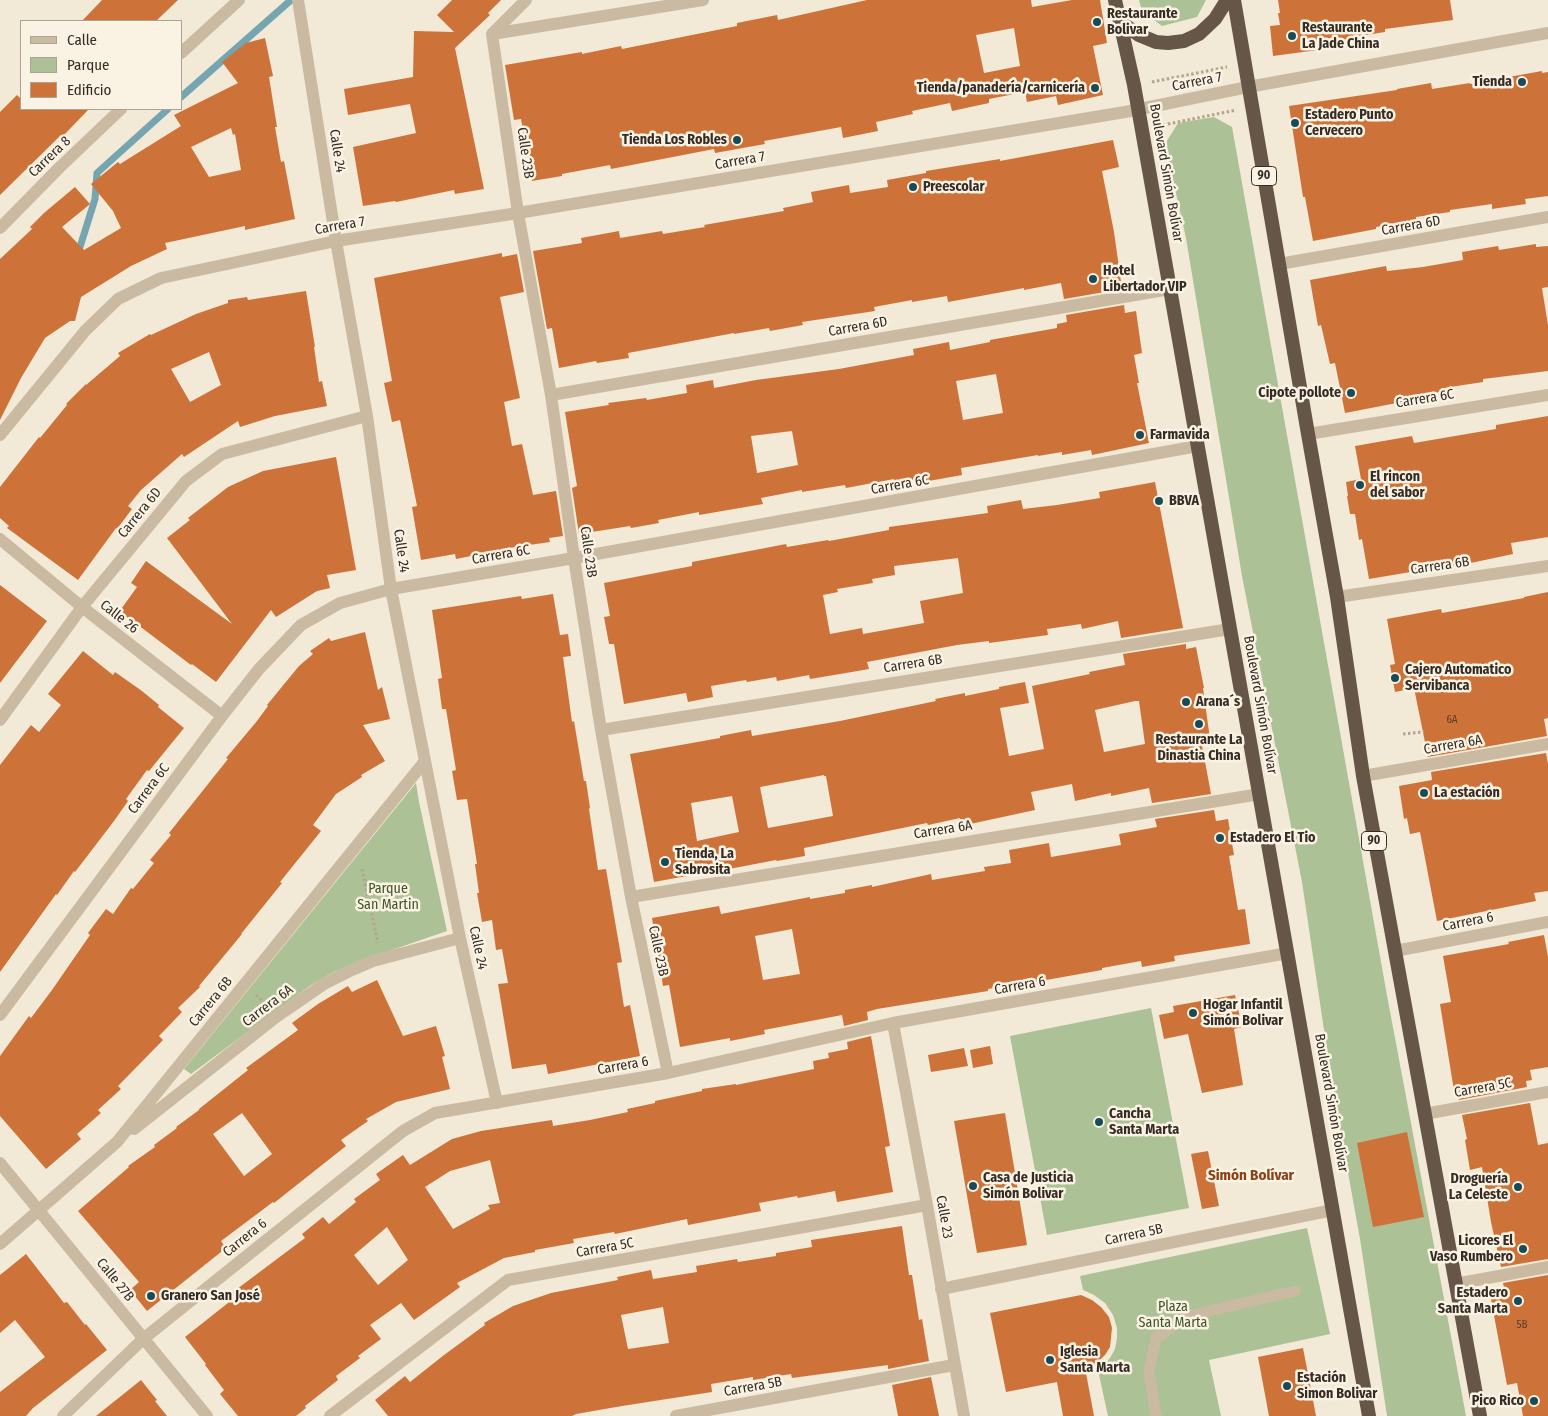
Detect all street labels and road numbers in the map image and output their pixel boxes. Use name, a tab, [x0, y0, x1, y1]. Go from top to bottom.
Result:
street label: Carrera 7	[1171, 69, 1223, 95]
street label: Boulevard Simón Bolívar	[1146, 102, 1186, 244]
street label: Calle 23B	[513, 126, 537, 180]
street label: Calle 24	[325, 128, 349, 174]
street label: Carrera 8	[26, 133, 74, 181]
street label: Carrera 7	[714, 148, 766, 174]
road number: 90	[1252, 167, 1276, 186]
street label: Carrera 7	[314, 213, 366, 239]
street label: Carrera 6D	[1380, 213, 1442, 239]
street label: Carrera 6D	[827, 314, 889, 340]
street label: Carrera 6C	[1395, 386, 1455, 412]
street label: Carrera 6C	[870, 472, 930, 498]
street label: Carrera 6D	[115, 484, 165, 542]
street label: Calle 23B	[576, 525, 600, 579]
street label: Calle 24	[390, 528, 412, 574]
street label: Carrera 6C	[471, 542, 531, 568]
street label: Carrera 6B	[1409, 554, 1471, 578]
street label: Calle 26	[96, 597, 142, 637]
street label: Boulevard Simón Bolívar	[1240, 634, 1280, 776]
street label: Carrera 6B	[882, 651, 944, 677]
street label: Carrera 6A	[1422, 732, 1484, 758]
street label: Carrera 6C	[125, 760, 173, 818]
street label: Carrera 6A	[913, 817, 973, 843]
road number: 90	[1362, 831, 1386, 850]
street label: Carrera 6	[1441, 909, 1495, 935]
street label: Calle 23B	[644, 924, 672, 978]
street label: Calle 24	[465, 925, 491, 971]
street label: Carrera 6	[993, 973, 1047, 999]
street label: Carrera 6B	[186, 974, 236, 1030]
street label: Carrera 6A	[239, 982, 297, 1030]
street label: Boulevard Simón Bolívar	[1311, 1032, 1351, 1174]
street label: Carrera 6	[596, 1053, 650, 1079]
street label: Carrera 5C	[1453, 1075, 1513, 1101]
street label: Calle 23	[932, 1194, 956, 1240]
street label: Carrera 6	[220, 1215, 270, 1261]
street label: Carrera 5B	[1103, 1221, 1165, 1249]
street label: Carrera 5C	[575, 1235, 635, 1261]
street label: Calle 27B	[93, 1255, 137, 1305]
street label: Carrera 5B	[723, 1374, 783, 1400]

